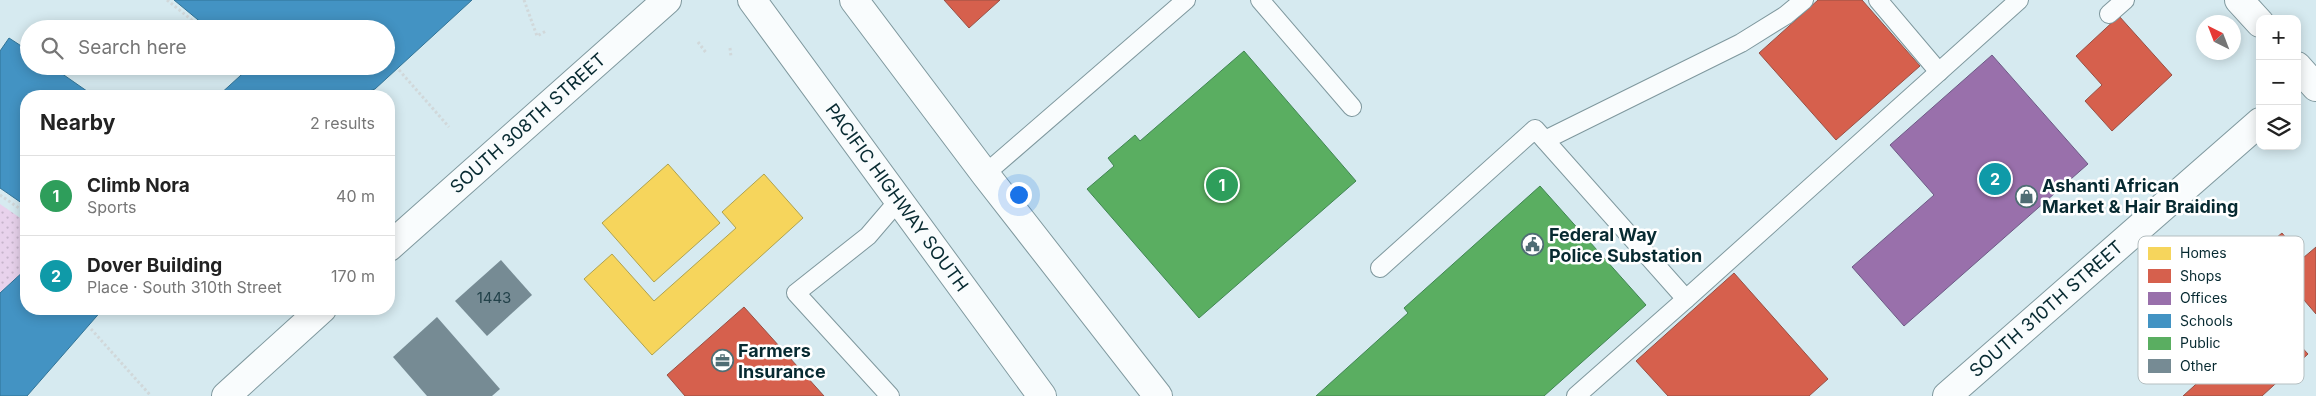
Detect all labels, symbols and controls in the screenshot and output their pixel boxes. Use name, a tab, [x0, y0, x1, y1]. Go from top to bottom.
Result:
north arrow	[2196, 15, 2241, 60]
map controls	[2256, 15, 2301, 150]
button: +	[2256, 15, 2301, 60]
search box	[20, 20, 395, 75]
icon: search	[38, 34, 66, 62]
text: Search here	[78, 36, 187, 59]
street label: SOUTH 308TH STREET	[446, 49, 610, 198]
button: −	[2256, 60, 2301, 105]
street label: PACIFIC HIGHWAY SOUTH	[821, 99, 973, 295]
button: layers	[2256, 105, 2301, 150]
text: Nearby	[40, 110, 115, 135]
text: 2 results	[310, 113, 375, 133]
pin: 2	[1979, 160, 2011, 198]
pin: 1	[1206, 166, 1238, 204]
text: Climb Nora	[87, 174, 190, 197]
place label: Ashanti African Market & Hair Braiding	[2042, 175, 2238, 217]
your location	[1006, 182, 1032, 208]
shop icon: Ashanti African Market & Hair Braiding	[2014, 184, 2038, 208]
text: 1	[53, 186, 59, 206]
text: 40 m	[336, 186, 375, 206]
text: Sports	[87, 197, 136, 217]
place label: Federal Way Police Substation	[1549, 224, 1702, 266]
public building icon: Federal Way Police Substation	[1521, 233, 1545, 257]
street label: SOUTH 310TH STREET	[1965, 236, 2127, 381]
legend	[2138, 236, 2304, 384]
text: Homes	[2180, 244, 2227, 261]
text: Dover Building	[87, 254, 222, 277]
text: 2	[51, 266, 61, 286]
text: 170 m	[331, 266, 375, 286]
text: Shops	[2180, 267, 2222, 284]
text: Place · South 310th Street	[87, 277, 282, 297]
house number: 1443	[477, 288, 511, 307]
text: Offices	[2180, 289, 2227, 306]
text: Schools	[2180, 312, 2233, 329]
text: Public	[2180, 334, 2221, 351]
place label: Farmers Insurance	[738, 340, 826, 382]
office icon: Farmers Insurance	[710, 349, 734, 373]
text: Other	[2180, 357, 2217, 374]

